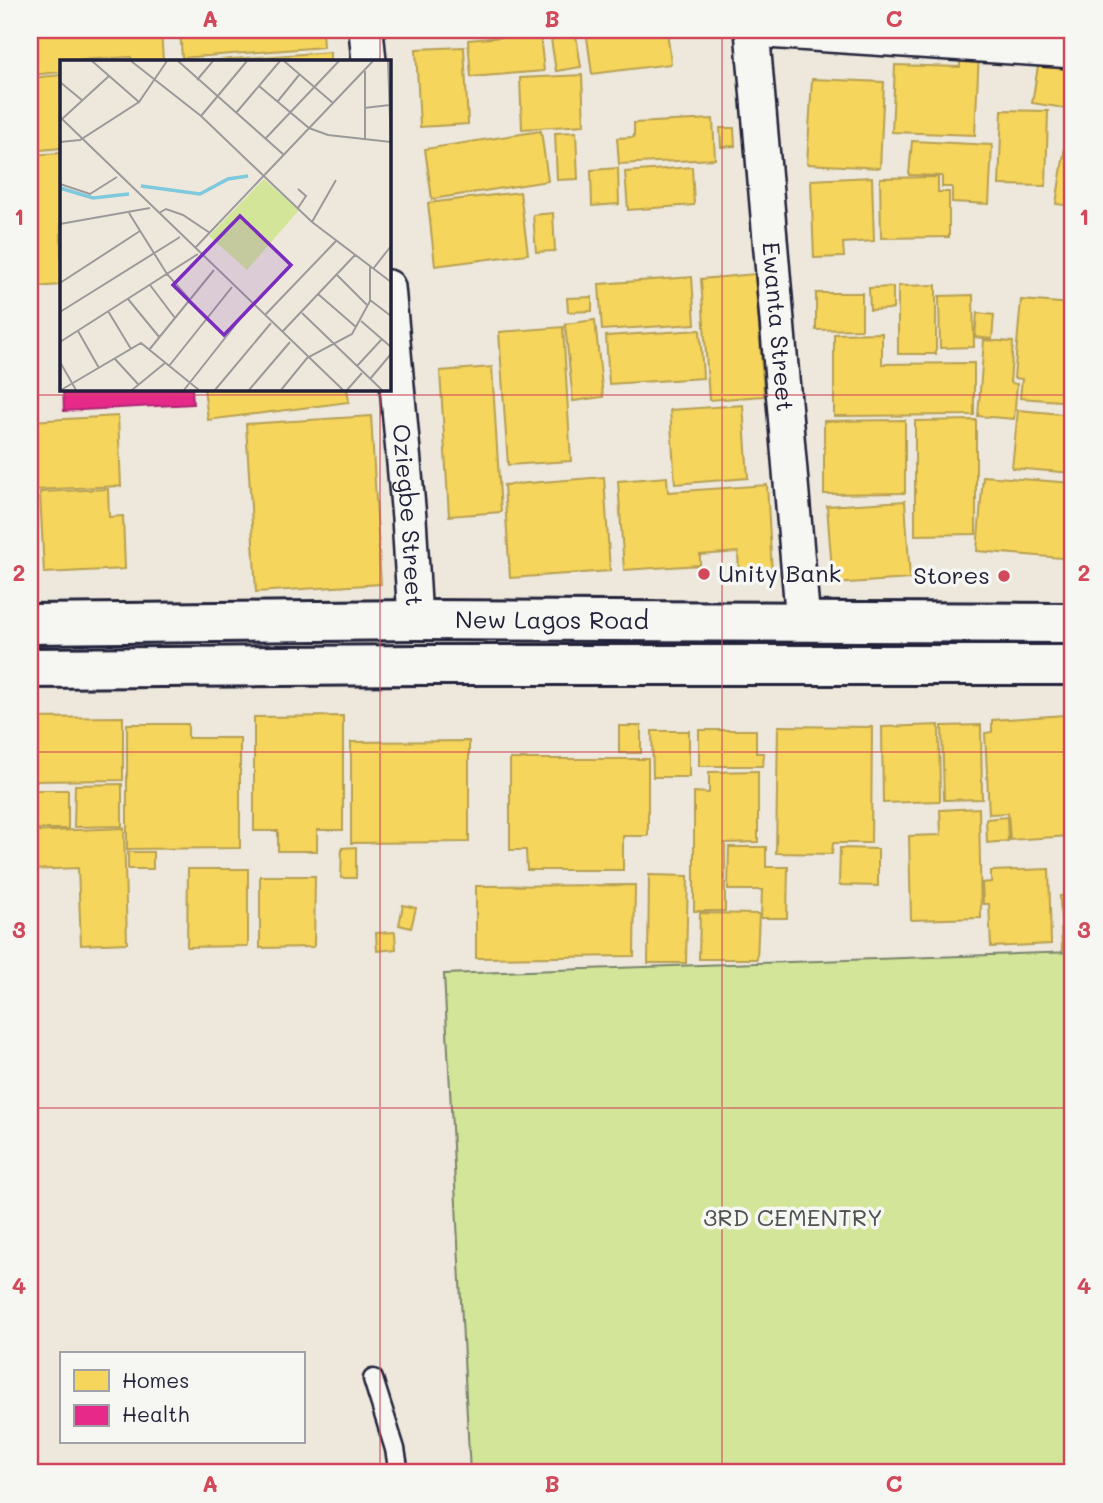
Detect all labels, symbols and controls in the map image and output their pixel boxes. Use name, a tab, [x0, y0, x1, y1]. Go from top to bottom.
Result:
text: A	[202, 3, 218, 33]
text: B	[544, 3, 560, 33]
text: C	[885, 3, 903, 33]
inset map	[60, 60, 390, 390]
text: 1	[14, 201, 24, 231]
text: 1	[1079, 201, 1089, 231]
street label: Ewanta Street	[756, 241, 802, 413]
street label: Oziegbe Street	[387, 423, 431, 607]
text: 2	[13, 557, 25, 587]
place label: Unity Bank	[718, 557, 841, 588]
text: 2	[1078, 557, 1090, 587]
place label: Stores	[913, 559, 990, 590]
marker: Unity Bank	[696, 566, 712, 582]
marker: Stores	[996, 568, 1012, 584]
street label: New Lagos Road	[455, 603, 649, 635]
text: 3	[12, 914, 26, 944]
text: 3	[1077, 914, 1091, 944]
park label: 3RD CEMENTRY	[703, 1201, 883, 1232]
text: 4	[12, 1270, 26, 1300]
text: 4	[1077, 1270, 1091, 1300]
legend	[60, 1352, 304, 1444]
text: Homes	[122, 1366, 189, 1393]
text: Health	[122, 1400, 189, 1427]
text: A	[202, 1468, 218, 1498]
text: B	[544, 1468, 560, 1498]
text: C	[885, 1468, 903, 1498]

